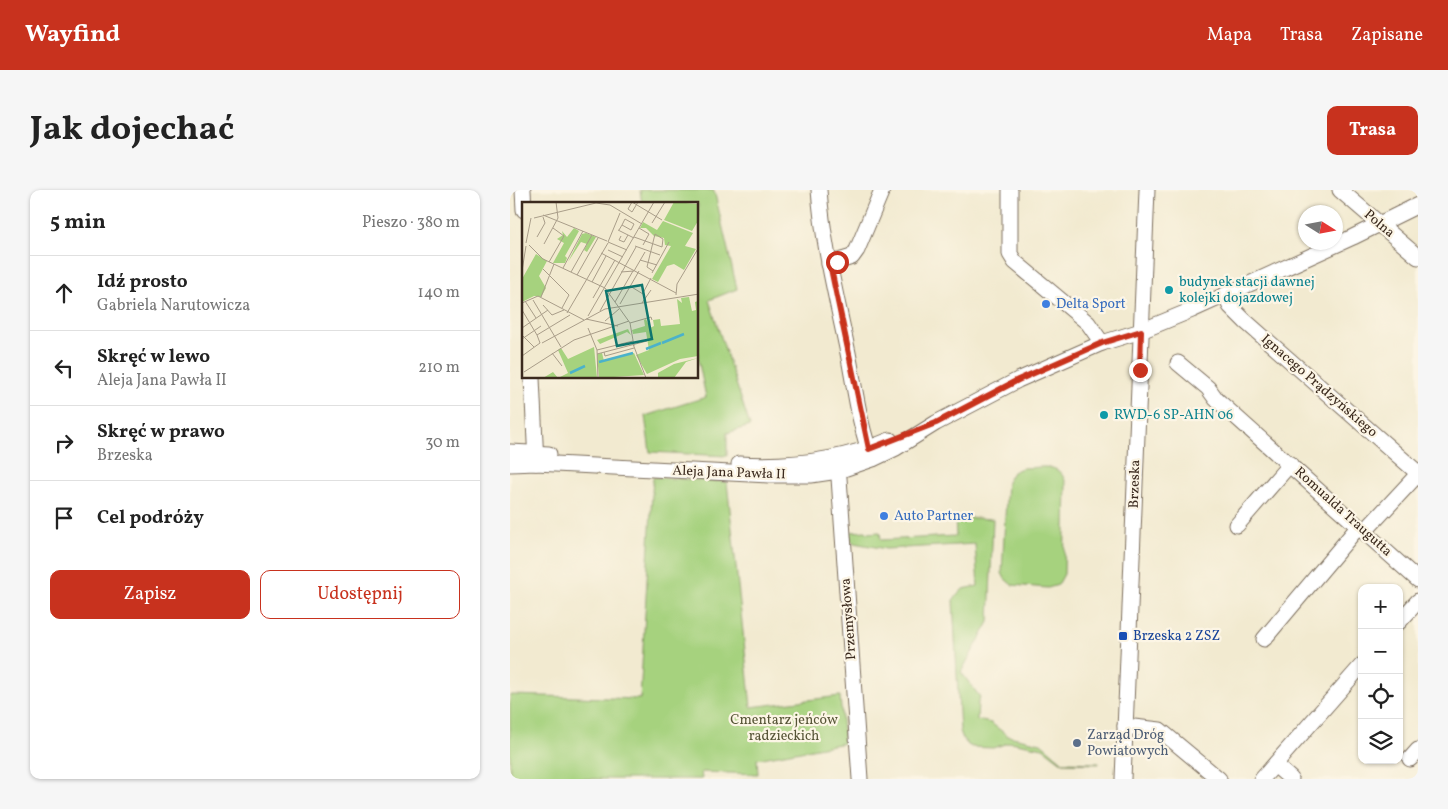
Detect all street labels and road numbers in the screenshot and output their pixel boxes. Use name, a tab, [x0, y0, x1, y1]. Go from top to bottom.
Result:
street label: Polna	[1360, 206, 1398, 242]
street label: Ignacego Prądzyńskiego	[1257, 330, 1381, 442]
street label: Brzeska	[1125, 459, 1145, 509]
street label: Aleja Jana Pawła II	[672, 462, 786, 484]
street label: Romualda Traugutta	[1290, 463, 1396, 561]
street label: Przemysłowa	[837, 577, 861, 661]

